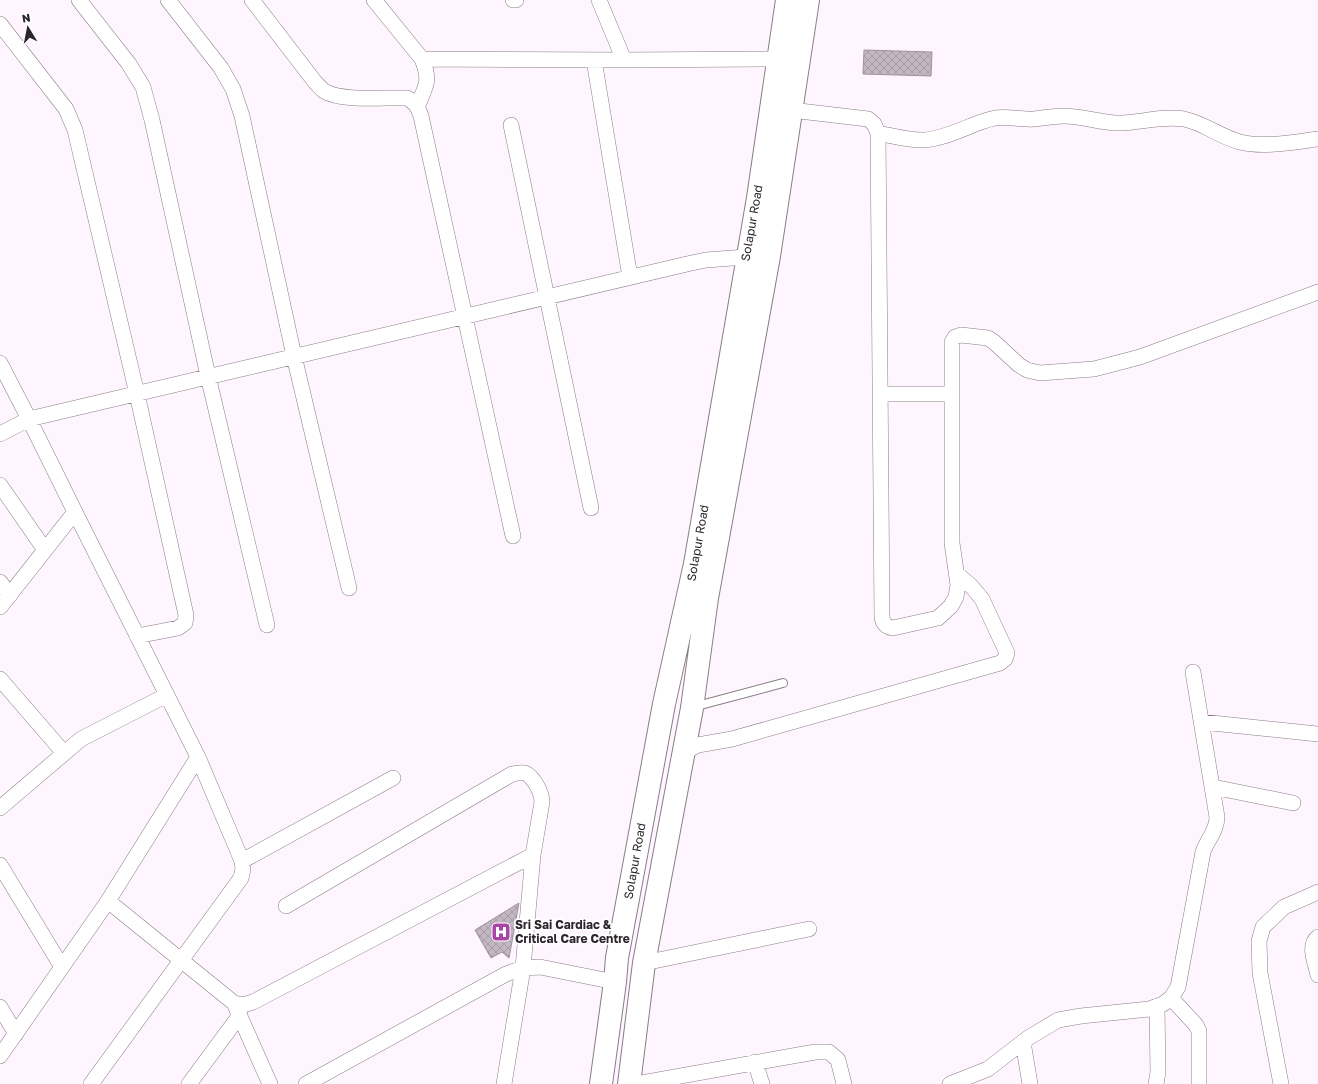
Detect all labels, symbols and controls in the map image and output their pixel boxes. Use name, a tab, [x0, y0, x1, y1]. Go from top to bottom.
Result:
north arrow	[8, 8, 48, 48]
text: N	[21, 11, 31, 25]
street label: Solapur Road	[737, 184, 766, 262]
street label: Solapur Road	[683, 504, 712, 582]
street label: Solapur Road	[620, 822, 649, 900]
place label: Sri Sai Cardiac & Critical Care Centre	[515, 917, 630, 946]
hospital icon: Sri Sai Cardiac & Critical Care Centre	[490, 921, 512, 943]

